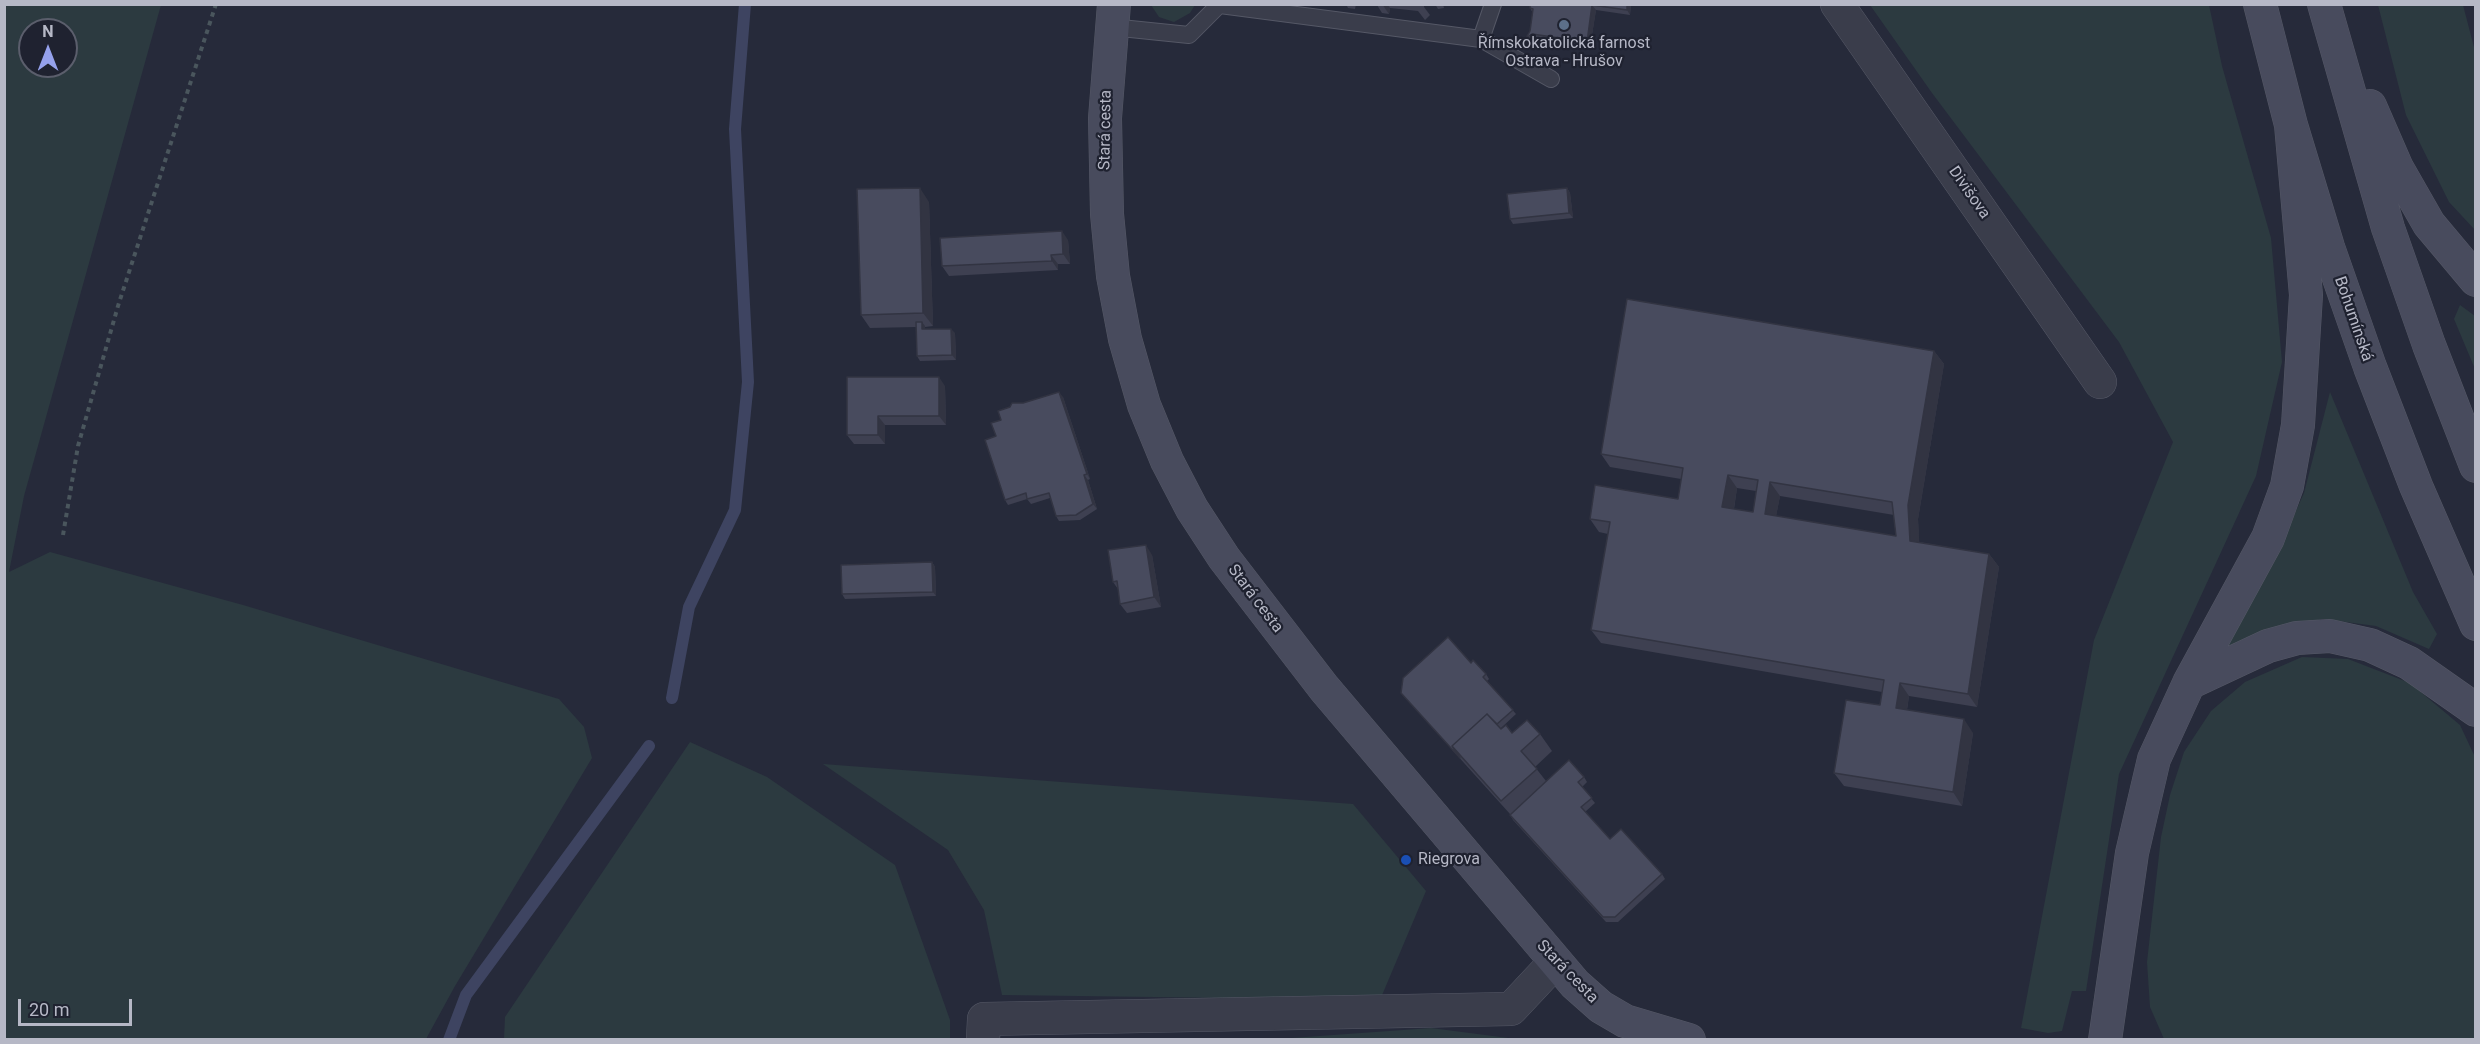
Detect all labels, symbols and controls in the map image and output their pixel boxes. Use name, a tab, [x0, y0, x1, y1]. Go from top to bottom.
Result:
north arrow	[18, 18, 78, 78]
marker: Římskokatolická farnost Ostrava - Hrušov	[1557, 18, 1571, 32]
text: N	[42, 22, 54, 41]
place label: Římskokatolická farnost Ostrava - Hrušov	[1478, 34, 1650, 72]
street label: Stará cesta	[1096, 90, 1116, 170]
street label: Divišova	[1944, 163, 1994, 223]
street label: Bohumínská	[2329, 274, 2377, 364]
street label: Stará cesta	[1223, 561, 1287, 637]
place label: Riegrova	[1418, 850, 1480, 870]
marker: Riegrova	[1399, 853, 1413, 867]
street label: Stará cesta	[1532, 936, 1602, 1008]
scale bar	[21, 987, 135, 1025]
text: 20 m	[29, 999, 69, 1020]

